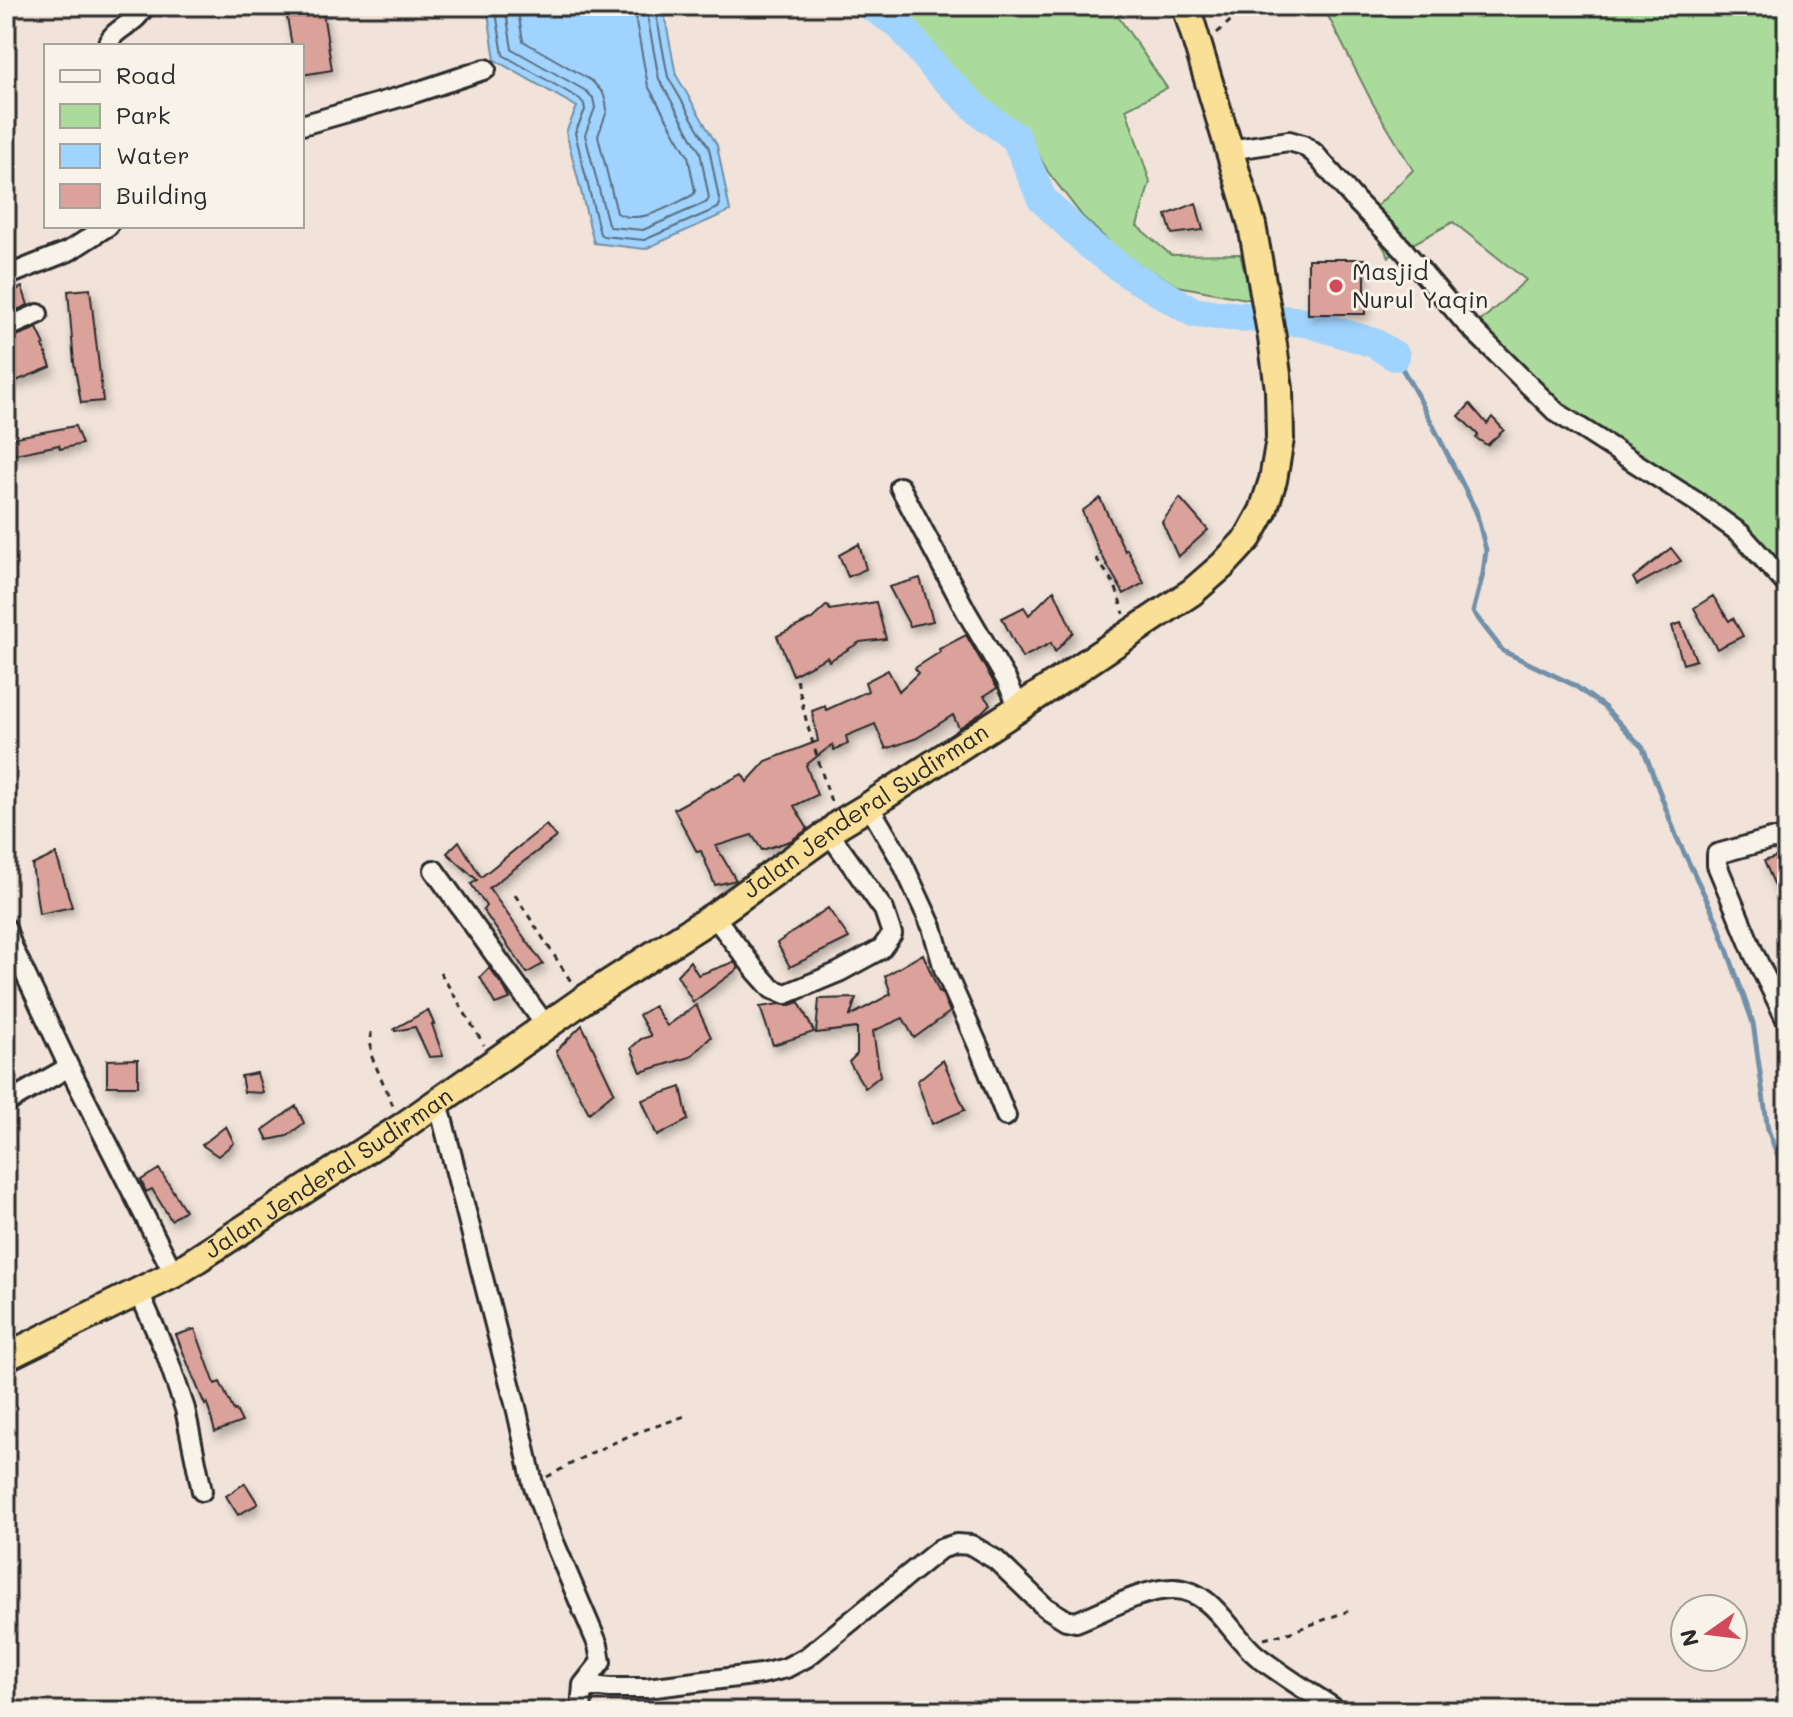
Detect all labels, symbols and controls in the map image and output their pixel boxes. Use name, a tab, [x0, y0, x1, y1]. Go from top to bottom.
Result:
legend	[44, 44, 304, 228]
text: Road	[116, 59, 176, 90]
text: Park	[116, 99, 170, 130]
text: Water	[116, 139, 190, 170]
text: Building	[116, 179, 207, 210]
place label: Masjid Nurul Yaqin	[1352, 255, 1488, 314]
marker: Masjid Nurul Yaqin	[1327, 277, 1345, 295]
street label: Jalan Jenderal Sudirman	[736, 715, 994, 904]
street label: Jalan Jenderal Sudirman	[198, 1079, 458, 1265]
north arrow	[1669, 1593, 1749, 1673]
text: N	[1673, 1626, 1705, 1650]

